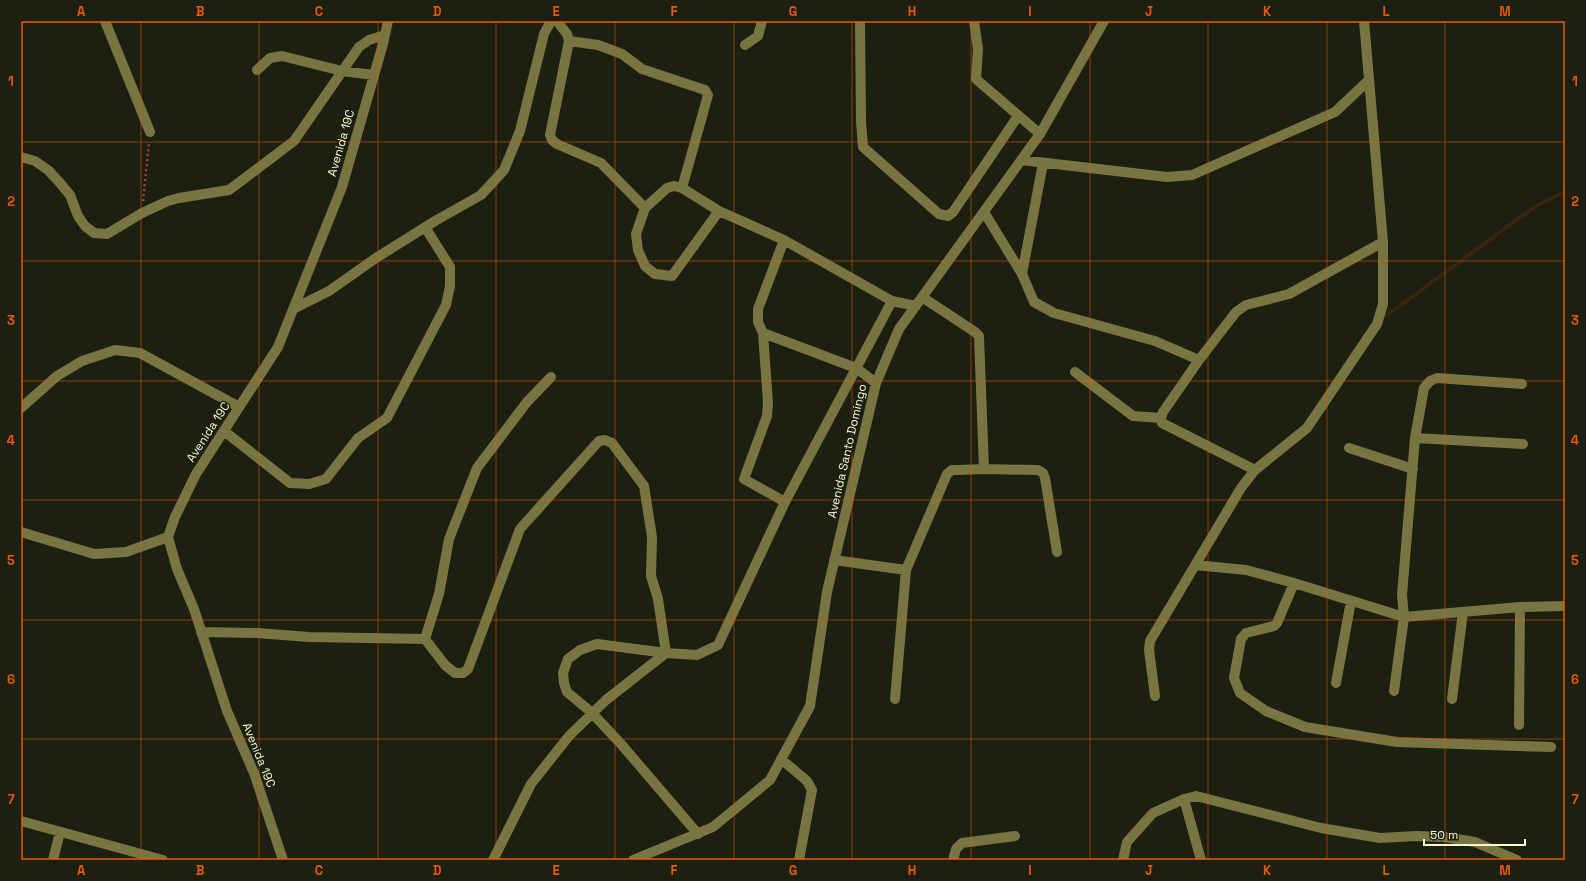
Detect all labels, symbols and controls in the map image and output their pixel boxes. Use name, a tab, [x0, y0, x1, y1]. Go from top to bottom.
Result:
text: A	[77, 3, 86, 20]
text: B	[196, 3, 205, 20]
text: C	[315, 3, 323, 20]
text: D	[433, 3, 442, 20]
text: E	[552, 3, 560, 20]
text: F	[671, 3, 678, 20]
text: G	[789, 3, 797, 20]
text: H	[908, 3, 916, 20]
text: I	[1028, 3, 1032, 20]
text: J	[1145, 3, 1153, 20]
text: K	[1263, 3, 1272, 20]
text: L	[1382, 3, 1390, 20]
text: M	[1499, 3, 1511, 20]
text: 1	[8, 73, 14, 90]
text: 1	[1572, 73, 1578, 90]
street label: Avenida 19C	[324, 107, 358, 178]
text: 2	[7, 193, 15, 210]
text: 2	[1571, 193, 1579, 210]
text: 3	[7, 312, 15, 329]
text: 3	[1571, 312, 1579, 329]
street label: Avenida Santo Domingo	[824, 382, 870, 520]
street label: Avenida 19C	[183, 399, 234, 465]
text: 4	[7, 432, 15, 449]
text: 4	[1571, 432, 1579, 449]
text: 5	[7, 552, 15, 569]
text: 5	[1571, 552, 1579, 569]
text: 6	[7, 671, 15, 688]
text: 6	[1571, 671, 1579, 688]
street label: Avenida 19C	[239, 720, 279, 790]
text: 7	[7, 791, 15, 808]
text: 7	[1571, 791, 1579, 808]
scale bar	[1424, 821, 1525, 847]
text: 50 m	[1430, 827, 1458, 843]
text: A	[77, 862, 86, 879]
text: B	[196, 862, 205, 879]
text: C	[315, 862, 323, 879]
text: D	[433, 862, 442, 879]
text: E	[552, 862, 560, 879]
text: F	[671, 862, 678, 879]
text: G	[789, 862, 797, 879]
text: H	[908, 862, 916, 879]
text: I	[1028, 862, 1032, 879]
text: J	[1145, 862, 1153, 879]
text: K	[1263, 862, 1272, 879]
text: L	[1382, 862, 1390, 879]
text: M	[1499, 862, 1511, 879]

